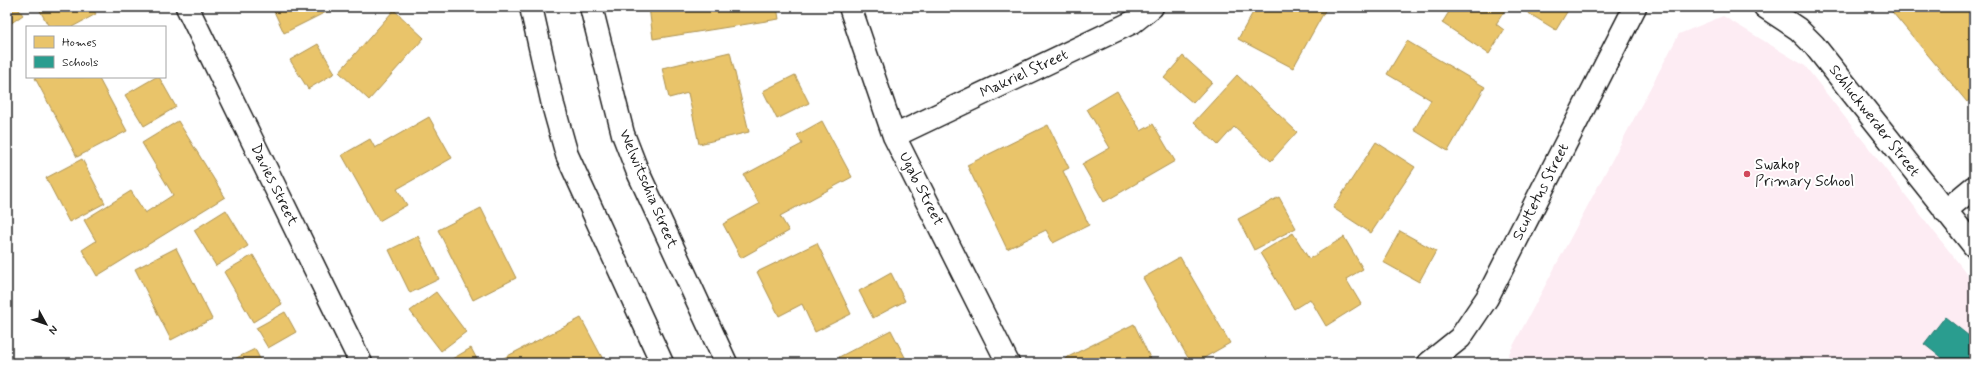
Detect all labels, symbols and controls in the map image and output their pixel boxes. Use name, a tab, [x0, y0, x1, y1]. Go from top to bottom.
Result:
legend	[26, 26, 166, 78]
text: Homes	[62, 35, 97, 51]
street label: Makriel Street	[977, 45, 1072, 103]
text: Schools	[62, 55, 98, 71]
street label: Schluckwerder Street	[1824, 61, 1924, 181]
street label: Welwitschia Street	[614, 127, 682, 252]
street label: Scultetus Street	[1508, 140, 1574, 244]
street label: Davies Street	[246, 141, 303, 229]
street label: Ugab Street	[894, 149, 948, 229]
place label: Swakop Primary School	[1755, 155, 1854, 192]
marker: Swakop Primary School	[1742, 169, 1752, 179]
north arrow	[26, 304, 66, 344]
text: N	[45, 322, 61, 337]

